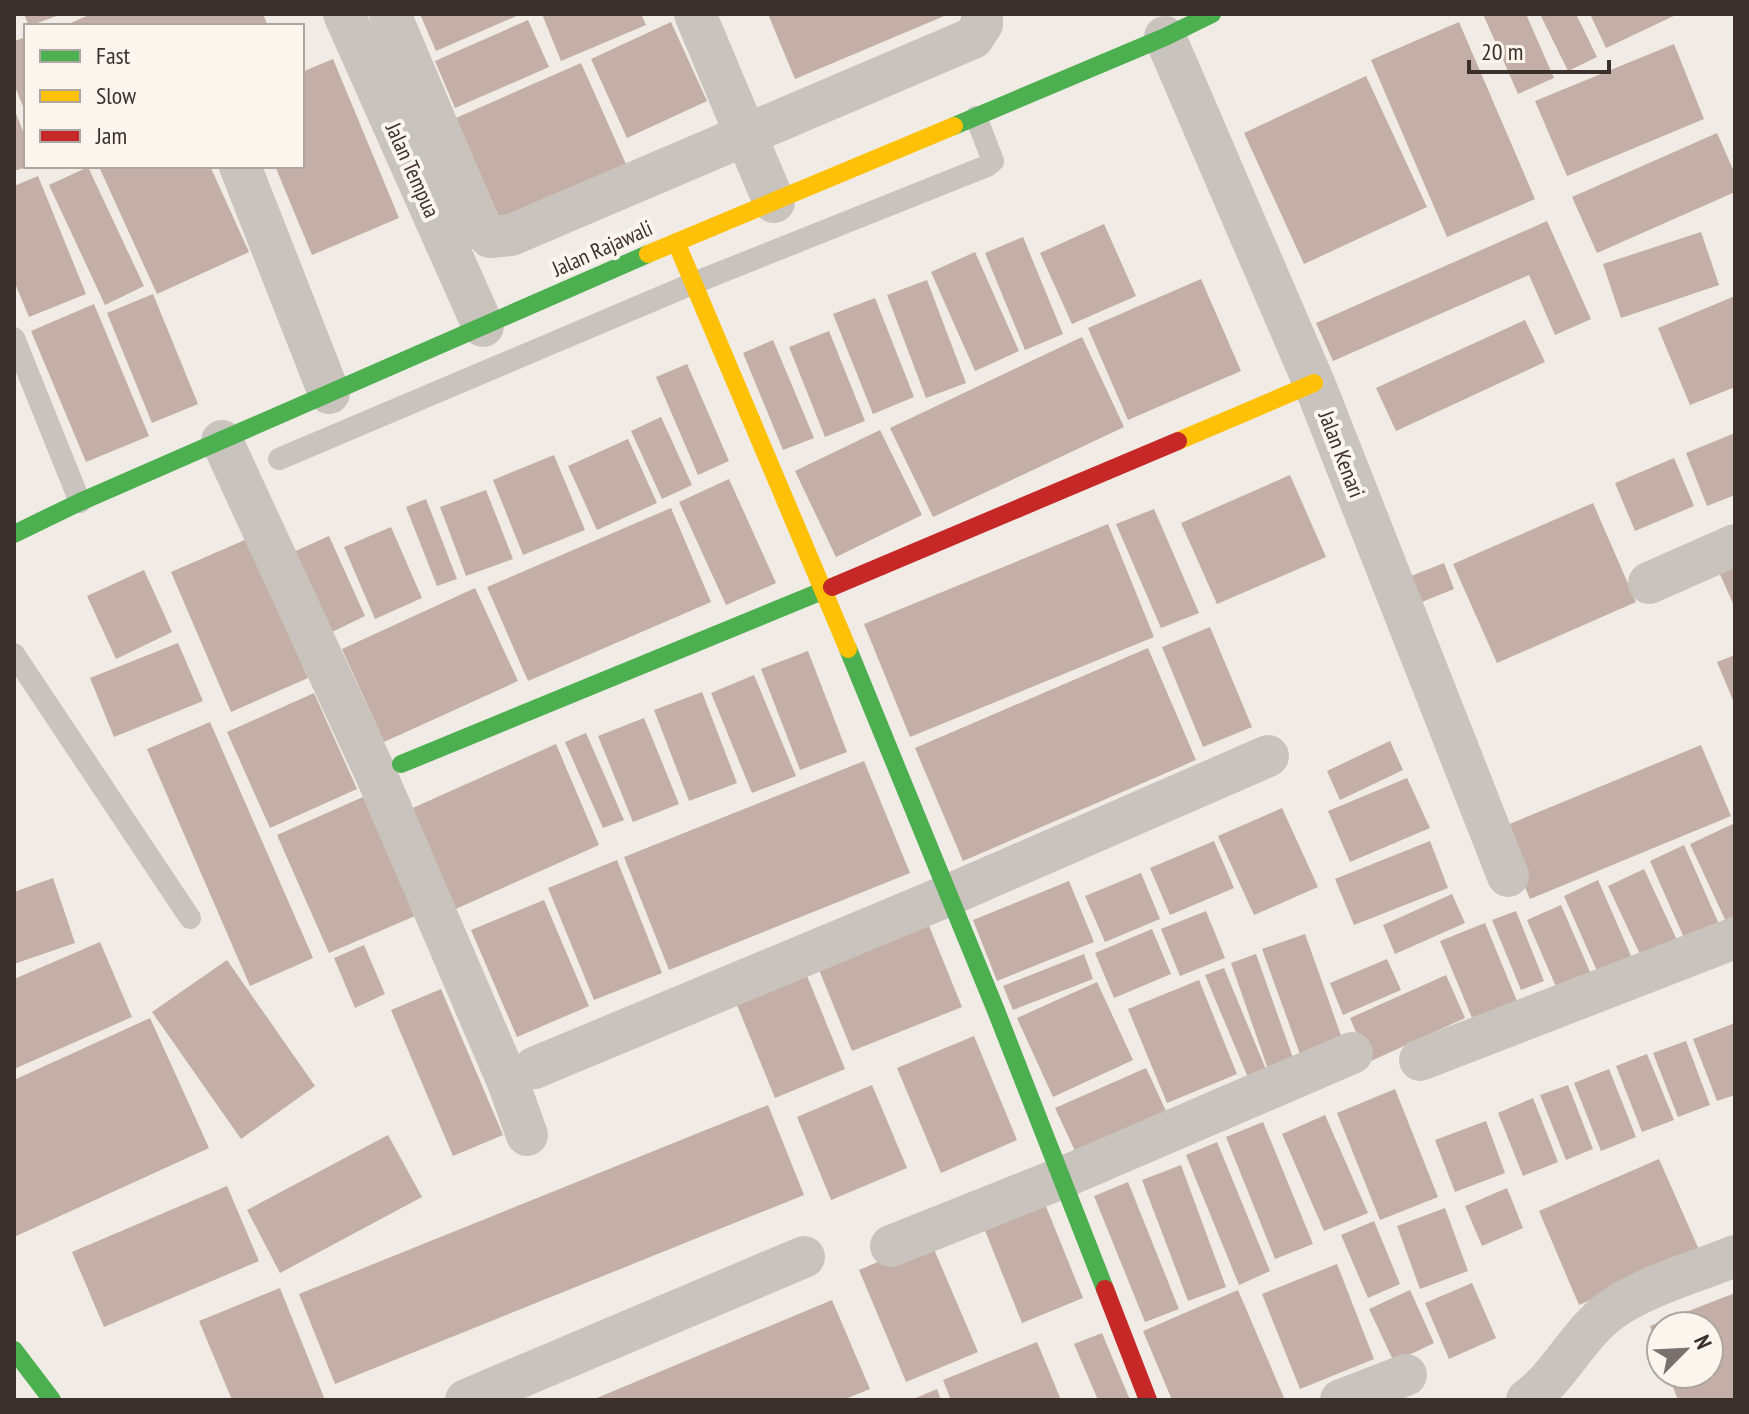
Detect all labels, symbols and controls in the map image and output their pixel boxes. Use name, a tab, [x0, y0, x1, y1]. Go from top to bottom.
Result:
legend	[24, 24, 304, 168]
scale bar	[1469, 24, 1609, 74]
text: 20 m	[1481, 36, 1523, 67]
text: Fast	[96, 40, 131, 71]
text: Slow	[96, 80, 137, 111]
street label: Jalan Tempua	[379, 117, 446, 222]
text: Jam	[95, 120, 127, 151]
street label: Jalan Rajawali	[547, 213, 657, 283]
street label: Jalan Kenari	[1312, 406, 1371, 501]
north arrow	[1645, 1310, 1725, 1390]
text: N	[1688, 1331, 1718, 1353]

